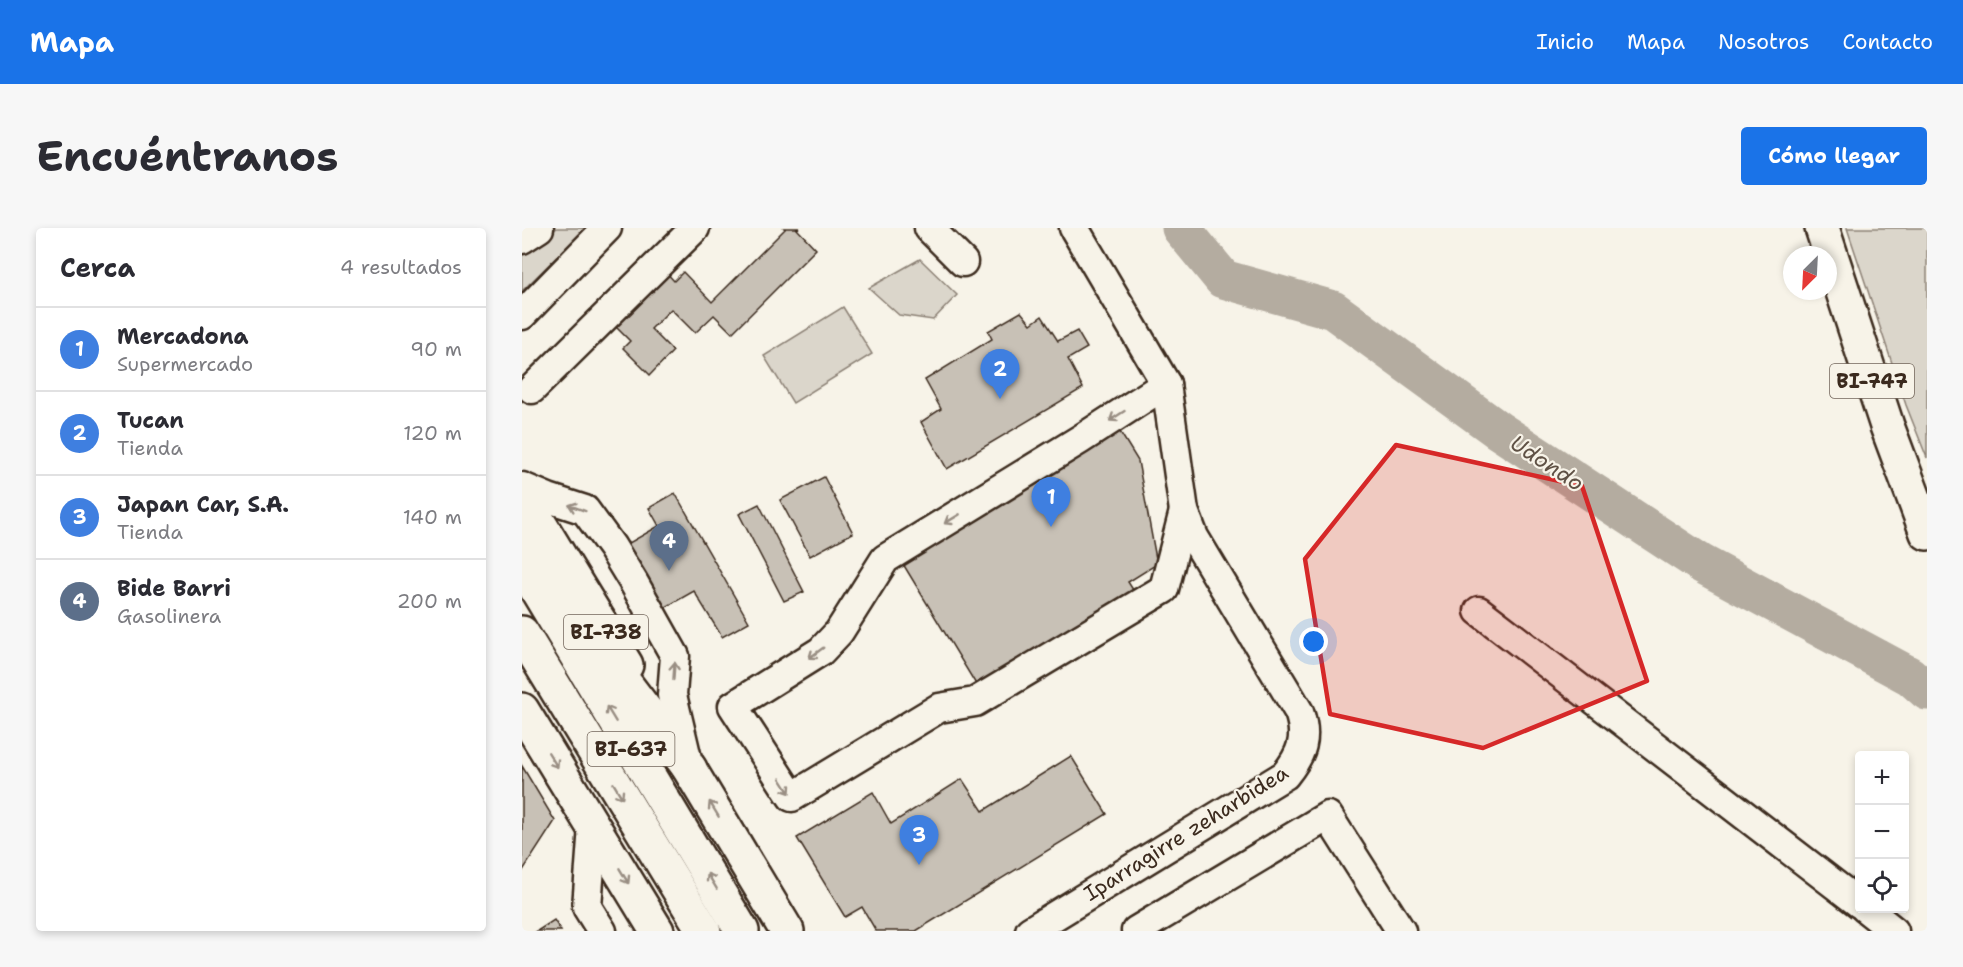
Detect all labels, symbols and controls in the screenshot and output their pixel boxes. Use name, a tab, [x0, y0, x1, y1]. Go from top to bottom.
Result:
text: Mapa	[30, 23, 114, 61]
text: Inicio	[1536, 28, 1594, 56]
text: Mapa	[1627, 28, 1685, 56]
text: Nosotros	[1718, 28, 1809, 56]
text: Contacto	[1842, 28, 1933, 56]
button: Cómo llegar	[1741, 127, 1927, 185]
text: Encuéntranos	[36, 128, 338, 184]
north arrow	[1783, 246, 1837, 300]
text: Cerca	[60, 250, 135, 285]
text: 4 resultados	[340, 254, 462, 280]
text: Mercadona	[117, 322, 249, 351]
text: 1	[75, 336, 84, 362]
text: 90 m	[410, 336, 462, 362]
pin: 2	[980, 350, 1020, 399]
text: Supermercado	[117, 351, 253, 377]
road number: BI-747	[1830, 364, 1914, 398]
text: Tucan	[117, 406, 184, 435]
one-way arrow	[1109, 410, 1126, 422]
text: 2	[73, 420, 87, 446]
text: 120 m	[403, 420, 462, 446]
water label: Udondo	[1505, 428, 1589, 498]
text: Tienda	[117, 435, 183, 461]
pin: 1	[1032, 478, 1070, 527]
text: Japan Car, S.A.	[117, 490, 289, 519]
one-way arrow	[568, 502, 587, 513]
text: 3	[73, 504, 87, 530]
text: 140 m	[403, 504, 462, 530]
one-way arrow	[943, 512, 960, 525]
text: Tienda	[117, 519, 183, 545]
pin: 4	[650, 522, 688, 571]
text: Bide Barri	[117, 574, 231, 603]
text: 4	[73, 588, 87, 614]
text: 200 m	[397, 588, 462, 614]
text: Gasolinera	[117, 603, 221, 629]
road number: BI-738	[564, 615, 648, 649]
your location	[1299, 627, 1328, 656]
one-way arrow	[809, 647, 825, 659]
one-way arrow	[669, 661, 680, 681]
one-way arrow	[604, 706, 616, 723]
road number: BI-637	[588, 732, 674, 766]
one-way arrow	[547, 751, 559, 768]
map controls	[1855, 751, 1909, 913]
button: +	[1855, 751, 1909, 805]
street label: Iparragirre zeharbidea	[1079, 759, 1293, 907]
one-way arrow	[779, 778, 792, 795]
one-way arrow	[613, 782, 625, 799]
one-way arrow	[707, 801, 719, 818]
button: −	[1855, 805, 1909, 859]
pin: 3	[900, 816, 938, 865]
button: locate	[1855, 859, 1909, 913]
one-way arrow	[618, 867, 630, 884]
one-way arrow	[706, 873, 718, 890]

